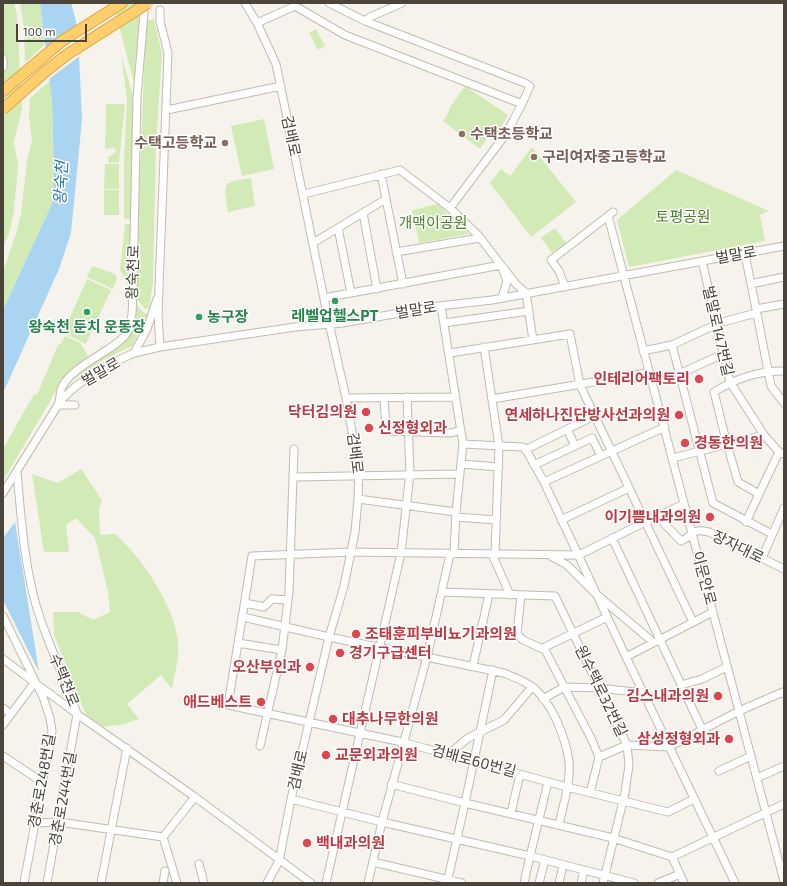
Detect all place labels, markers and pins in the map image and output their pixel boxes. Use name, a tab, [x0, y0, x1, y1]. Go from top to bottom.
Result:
place label: 수택초등학교	[470, 125, 553, 143]
marker: 수택초등학교	[457, 129, 467, 139]
place label: 수택고등학교	[134, 134, 217, 152]
marker: 수택고등학교	[220, 138, 230, 148]
place label: 구리여자중고등학교	[542, 148, 666, 166]
marker: 구리여자중고등학교	[529, 152, 539, 162]
marker: 레벨업헬스PT	[330, 296, 340, 306]
marker: 왕숙천 둔치 운동장	[82, 307, 92, 317]
place label: 레벨업헬스PT	[291, 307, 379, 325]
place label: 농구장	[207, 308, 248, 326]
marker: 농구장	[194, 312, 204, 322]
place label: 왕숙천 둔치 운동장	[29, 318, 145, 336]
place label: 인테리어팩토리	[593, 370, 690, 388]
marker: 인테리어팩토리	[693, 373, 705, 385]
place label: 닥터김의원	[288, 403, 357, 421]
marker: 닥터김의원	[360, 406, 372, 418]
place label: 연세하나진단방사선과의원	[504, 406, 670, 424]
marker: 연세하나진단방사선과의원	[673, 409, 685, 421]
place label: 신정형외과	[378, 419, 447, 437]
marker: 신정형외과	[363, 422, 375, 434]
place label: 경동한의원	[694, 434, 763, 452]
marker: 경동한의원	[679, 437, 691, 449]
place label: 이기쁨내과의원	[604, 508, 701, 526]
marker: 이기쁨내과의원	[704, 511, 716, 523]
place label: 조태훈피부비뇨기과의원	[365, 625, 517, 643]
marker: 조태훈피부비뇨기과의원	[350, 628, 362, 640]
place label: 경기구급센터	[349, 644, 432, 662]
marker: 경기구급센터	[334, 647, 346, 659]
place label: 오산부인과	[232, 658, 301, 676]
marker: 오산부인과	[304, 661, 316, 673]
place label: 김스내과의원	[626, 687, 709, 705]
marker: 김스내과의원	[712, 690, 724, 702]
place label: 애드베스트	[183, 693, 252, 711]
marker: 애드베스트	[255, 696, 267, 708]
place label: 대추나무한의원	[342, 710, 439, 728]
marker: 대추나무한의원	[327, 713, 339, 725]
place label: 삼성정형외과	[637, 730, 720, 748]
marker: 삼성정형외과	[723, 733, 735, 745]
place label: 교문외과의원	[335, 746, 418, 764]
marker: 교문외과의원	[320, 749, 332, 761]
place label: 백내과의원	[316, 834, 385, 852]
marker: 백내과의원	[301, 837, 313, 849]

